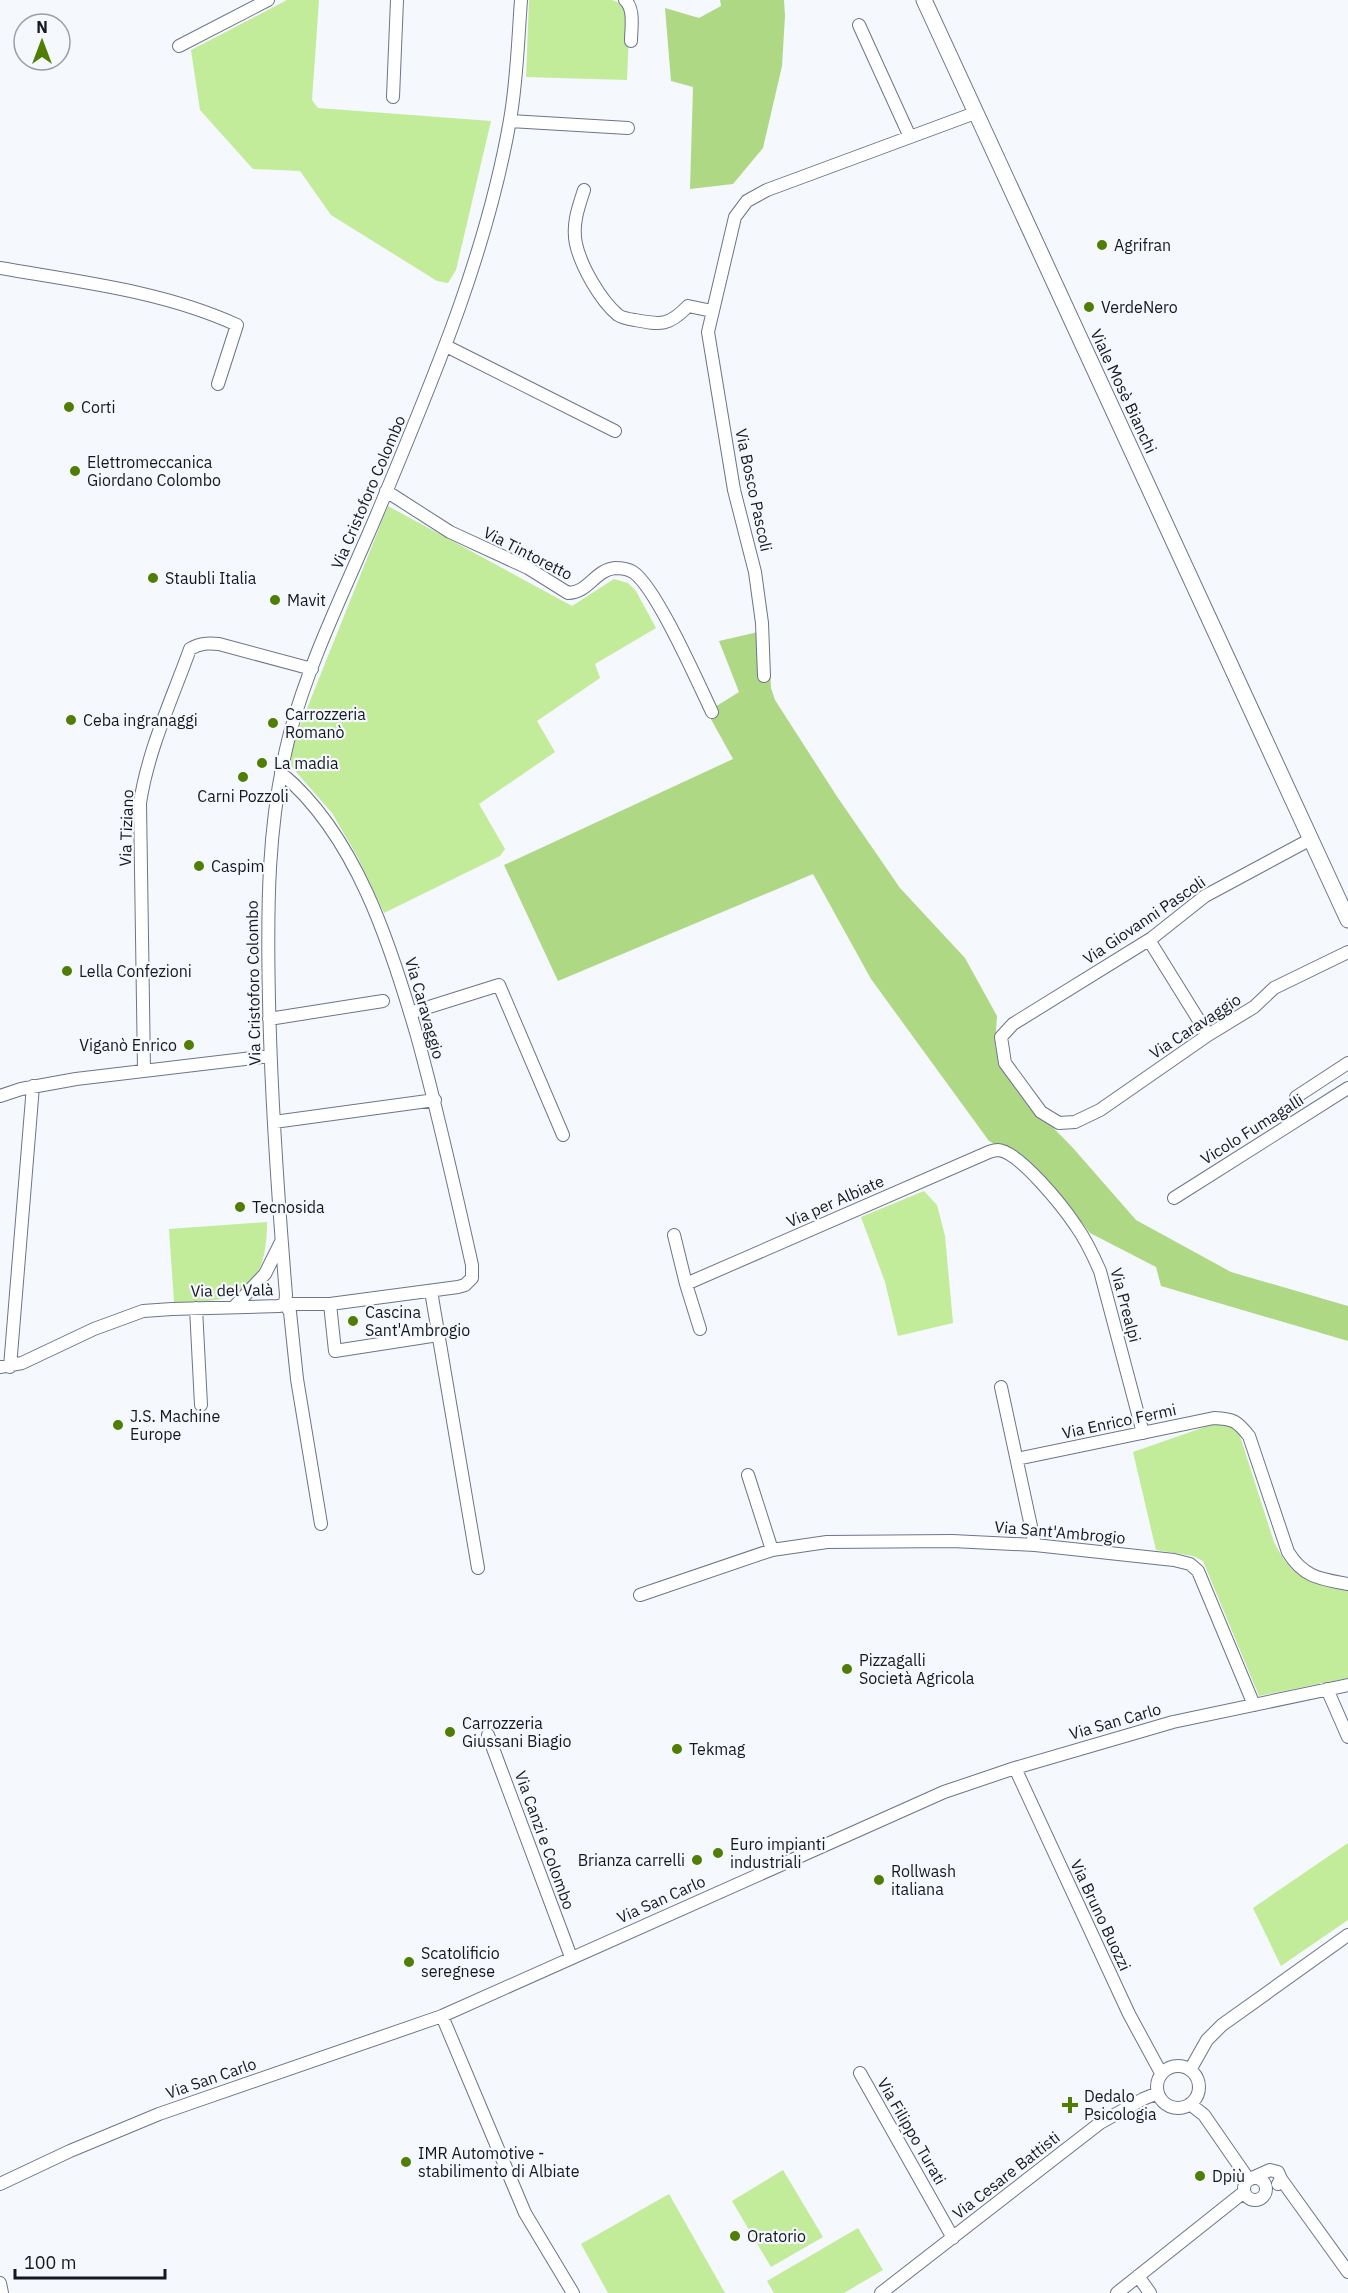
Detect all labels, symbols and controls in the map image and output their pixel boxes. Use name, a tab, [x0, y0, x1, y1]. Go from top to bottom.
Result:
north arrow	[12, 12, 72, 72]
text: N	[36, 17, 48, 37]
place label: Agrifran	[1114, 235, 1171, 255]
marker: Agrifran	[1095, 238, 1109, 252]
place label: VerdeNero	[1101, 297, 1178, 317]
marker: VerdeNero	[1082, 300, 1096, 314]
street label: Viale Mosè Bianchi	[1086, 326, 1162, 456]
place label: Corti	[81, 397, 115, 417]
marker: Corti	[62, 400, 76, 414]
street label: Via Cristoforo Colombo	[327, 412, 409, 572]
street label: Via Bosco Pascoli	[731, 427, 777, 553]
place label: Elettromeccanica Giordano Colombo	[87, 452, 221, 490]
marker: Elettromeccanica Giordano Colombo	[68, 464, 82, 478]
street label: Via Tintoretto	[480, 522, 576, 584]
place label: Staubli Italia	[165, 568, 257, 588]
marker: Staubli Italia	[146, 571, 160, 585]
place label: Mavit	[287, 590, 326, 610]
marker: Mavit	[268, 593, 282, 607]
place label: Carrozzeria Romanò	[285, 704, 366, 742]
place label: Ceba ingranaggi	[83, 710, 198, 730]
marker: Ceba ingranaggi	[64, 713, 78, 727]
marker: Carrozzeria Romanò	[266, 716, 280, 730]
place label: La madia	[274, 753, 339, 773]
marker: La madia	[255, 756, 269, 770]
marker: Carni Pozzoli	[236, 770, 250, 784]
place label: Carni Pozzoli	[197, 786, 289, 806]
street label: Via Tiziano	[115, 789, 137, 867]
place label: Caspim	[211, 856, 265, 876]
marker: Caspim	[192, 859, 206, 873]
street label: Via Giovanni Pascoli	[1079, 872, 1209, 968]
street label: Via Cristoforo Colombo	[242, 900, 264, 1066]
street label: Via Caravaggio	[401, 955, 449, 1061]
place label: Lella Confezioni	[79, 961, 192, 981]
marker: Lella Confezioni	[60, 964, 74, 978]
street label: Via Caravaggio	[1146, 989, 1244, 1063]
place label: Viganò Enrico	[79, 1035, 177, 1055]
marker: Viganò Enrico	[182, 1038, 196, 1052]
street label: Vicolo Fumagalli	[1197, 1089, 1307, 1169]
street label: Via per Albiate	[783, 1171, 887, 1231]
place label: Tecnosida	[252, 1197, 325, 1217]
marker: Tecnosida	[233, 1200, 247, 1214]
street label: Via Prealpi	[1106, 1266, 1146, 1344]
street label: Via del Valà	[190, 1279, 274, 1301]
place label: Cascina Sant'Ambrogio	[365, 1302, 470, 1340]
marker: Cascina Sant'Ambrogio	[346, 1314, 360, 1328]
street label: Via Enrico Fermi	[1060, 1399, 1178, 1443]
place label: J.S. Machine Europe	[130, 1406, 220, 1444]
marker: J.S. Machine Europe	[111, 1418, 125, 1432]
street label: Via Sant'Ambrogio	[994, 1516, 1126, 1548]
place label: Pizzagalli Società Agricola	[859, 1650, 975, 1688]
marker: Pizzagalli Società Agricola	[840, 1662, 854, 1676]
street label: Via San Carlo	[1067, 1698, 1163, 1744]
place label: Carrozzeria Giussani Biagio	[462, 1713, 572, 1751]
marker: Carrozzeria Giussani Biagio	[443, 1725, 457, 1739]
place label: Tekmag	[689, 1739, 746, 1759]
marker: Tekmag	[670, 1742, 684, 1756]
street label: Via Canzi e Colombo	[511, 1768, 579, 1912]
place label: Euro impianti industriali	[730, 1834, 825, 1872]
marker: Euro impianti industriali	[711, 1846, 725, 1860]
place label: Brianza carrelli	[578, 1850, 685, 1870]
marker: Brianza carrelli	[690, 1853, 704, 1867]
street label: Via Bruno Buozzi	[1066, 1856, 1136, 1974]
place label: Rollwash italiana	[891, 1861, 956, 1899]
street label: Via San Carlo	[614, 1871, 708, 1927]
marker: Rollwash italiana	[872, 1873, 886, 1887]
place label: Scatolificio seregnese	[421, 1943, 500, 1981]
marker: Scatolificio seregnese	[402, 1955, 416, 1969]
street label: Via San Carlo	[163, 2053, 259, 2103]
street label: Via Filippo Turati	[873, 2074, 951, 2188]
place label: Dedalo Psicologia	[1084, 2086, 1157, 2124]
marker: Dedalo Psicologia	[1061, 2096, 1079, 2114]
street label: Via Cesare Battisti	[948, 2127, 1064, 2223]
place label: IMR Automotive - stabilimento di Albiate	[418, 2143, 580, 2181]
marker: IMR Automotive - stabilimento di Albiate	[399, 2155, 413, 2169]
place label: Dpiù	[1212, 2166, 1245, 2186]
marker: Dpiù	[1193, 2169, 1207, 2183]
place label: Oratorio	[747, 2226, 806, 2246]
marker: Oratorio	[728, 2229, 742, 2243]
scale bar	[15, 2242, 165, 2280]
text: 100 m	[24, 2251, 76, 2274]

